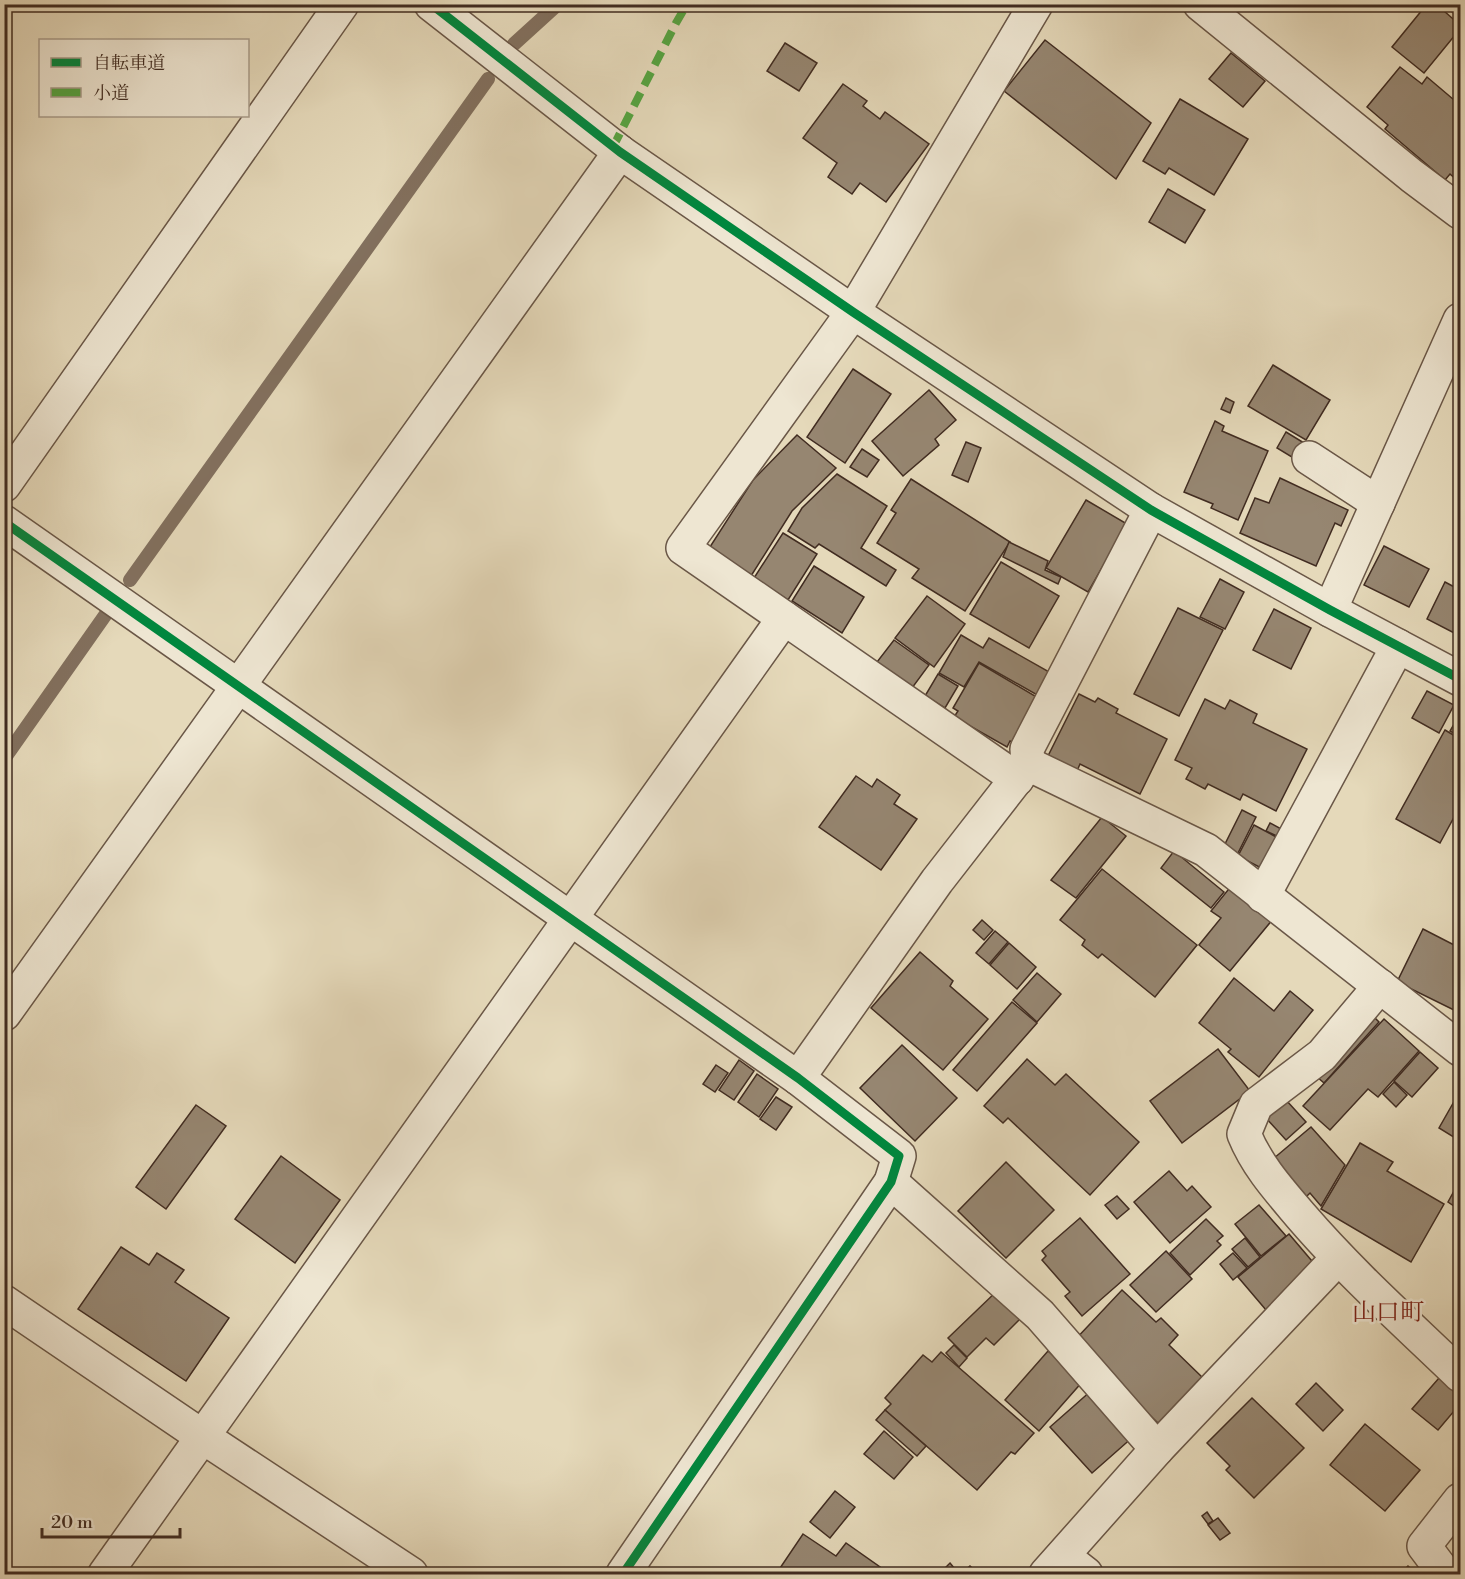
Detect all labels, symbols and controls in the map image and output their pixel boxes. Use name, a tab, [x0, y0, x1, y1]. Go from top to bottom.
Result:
legend	[39, 39, 249, 117]
text: 自転車道	[93, 52, 165, 75]
text: 小道	[93, 82, 129, 105]
district label: 山口町	[1352, 1298, 1424, 1328]
scale bar	[42, 1501, 180, 1539]
text: 20 m	[51, 1511, 93, 1534]

